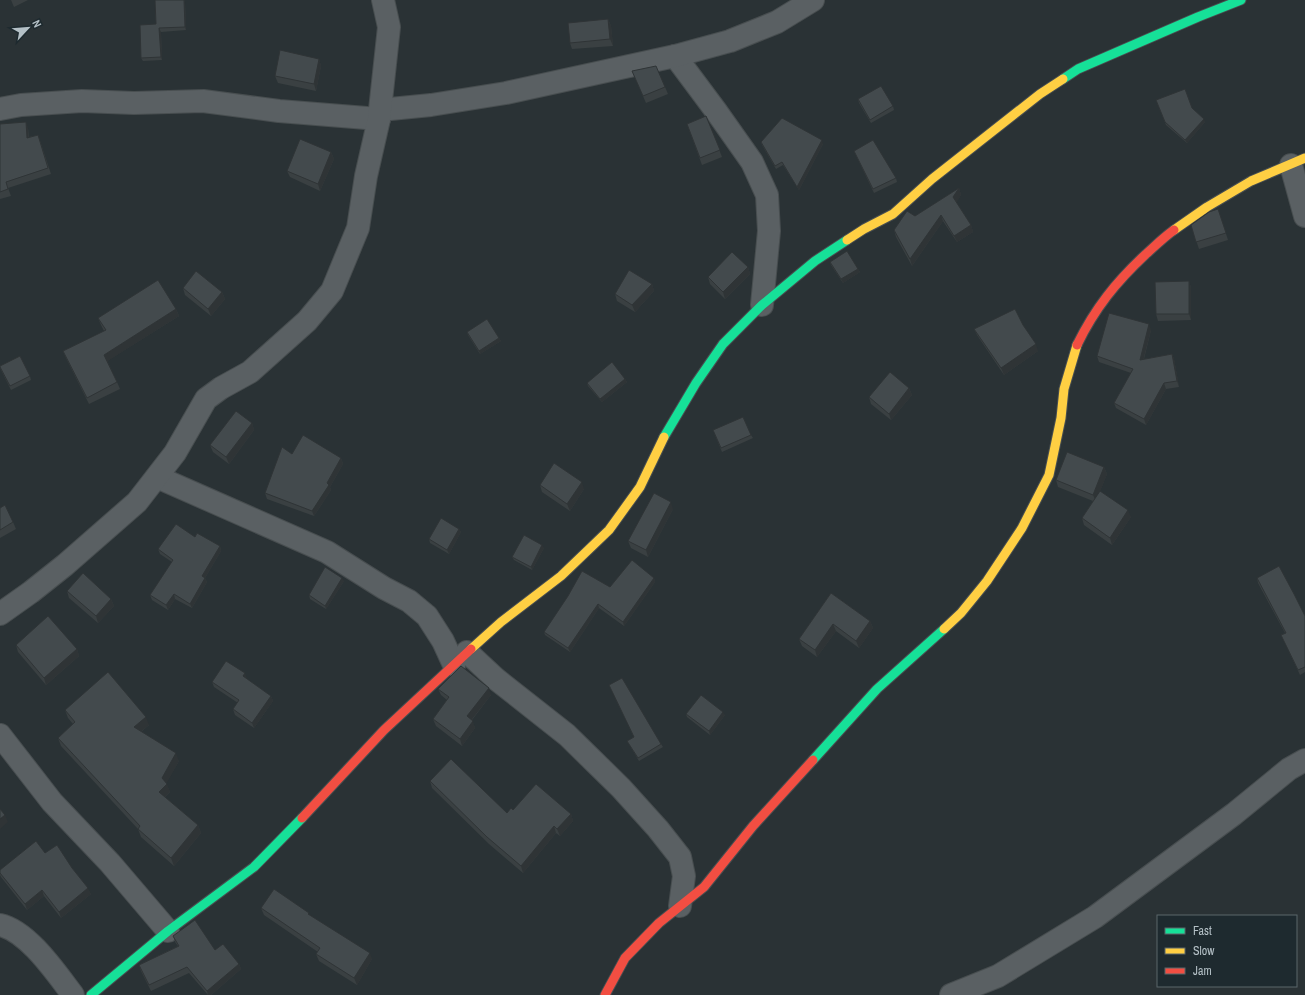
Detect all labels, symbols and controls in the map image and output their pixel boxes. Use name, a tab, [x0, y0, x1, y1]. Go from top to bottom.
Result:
north arrow	[8, 8, 48, 48]
text: N	[29, 18, 45, 30]
legend	[1157, 915, 1297, 987]
text: Fast	[1193, 923, 1212, 939]
text: Slow	[1193, 943, 1215, 959]
text: Jam	[1193, 963, 1212, 979]

